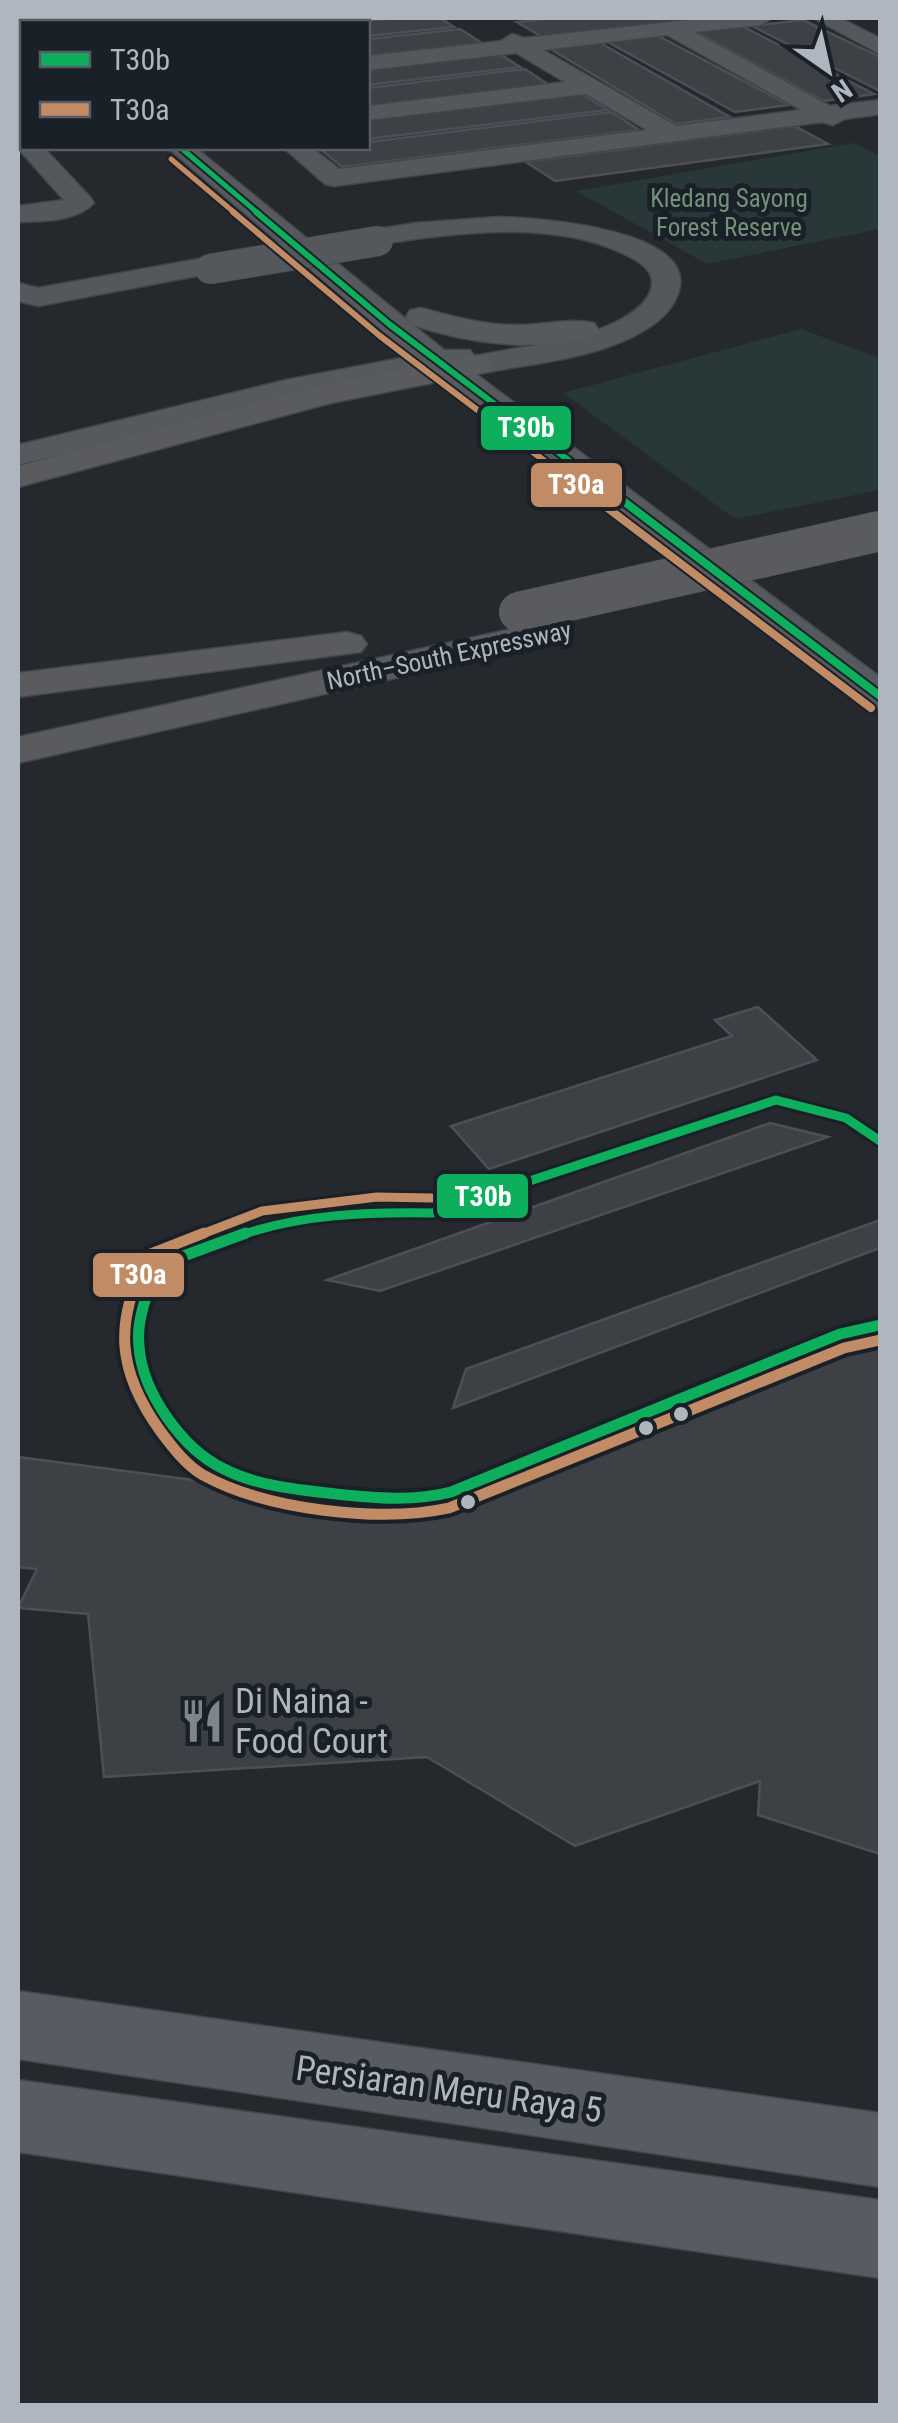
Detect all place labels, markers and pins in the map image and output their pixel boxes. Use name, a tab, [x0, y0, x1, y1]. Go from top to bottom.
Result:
unlabelled marker	[671, 1404, 691, 1424]
unlabelled marker	[636, 1418, 656, 1438]
unlabelled marker	[458, 1492, 478, 1512]
place label: Di Naina - Food Court	[235, 1681, 388, 1762]
restaurant icon: Di Naina - Food Court	[178, 1697, 226, 1745]

